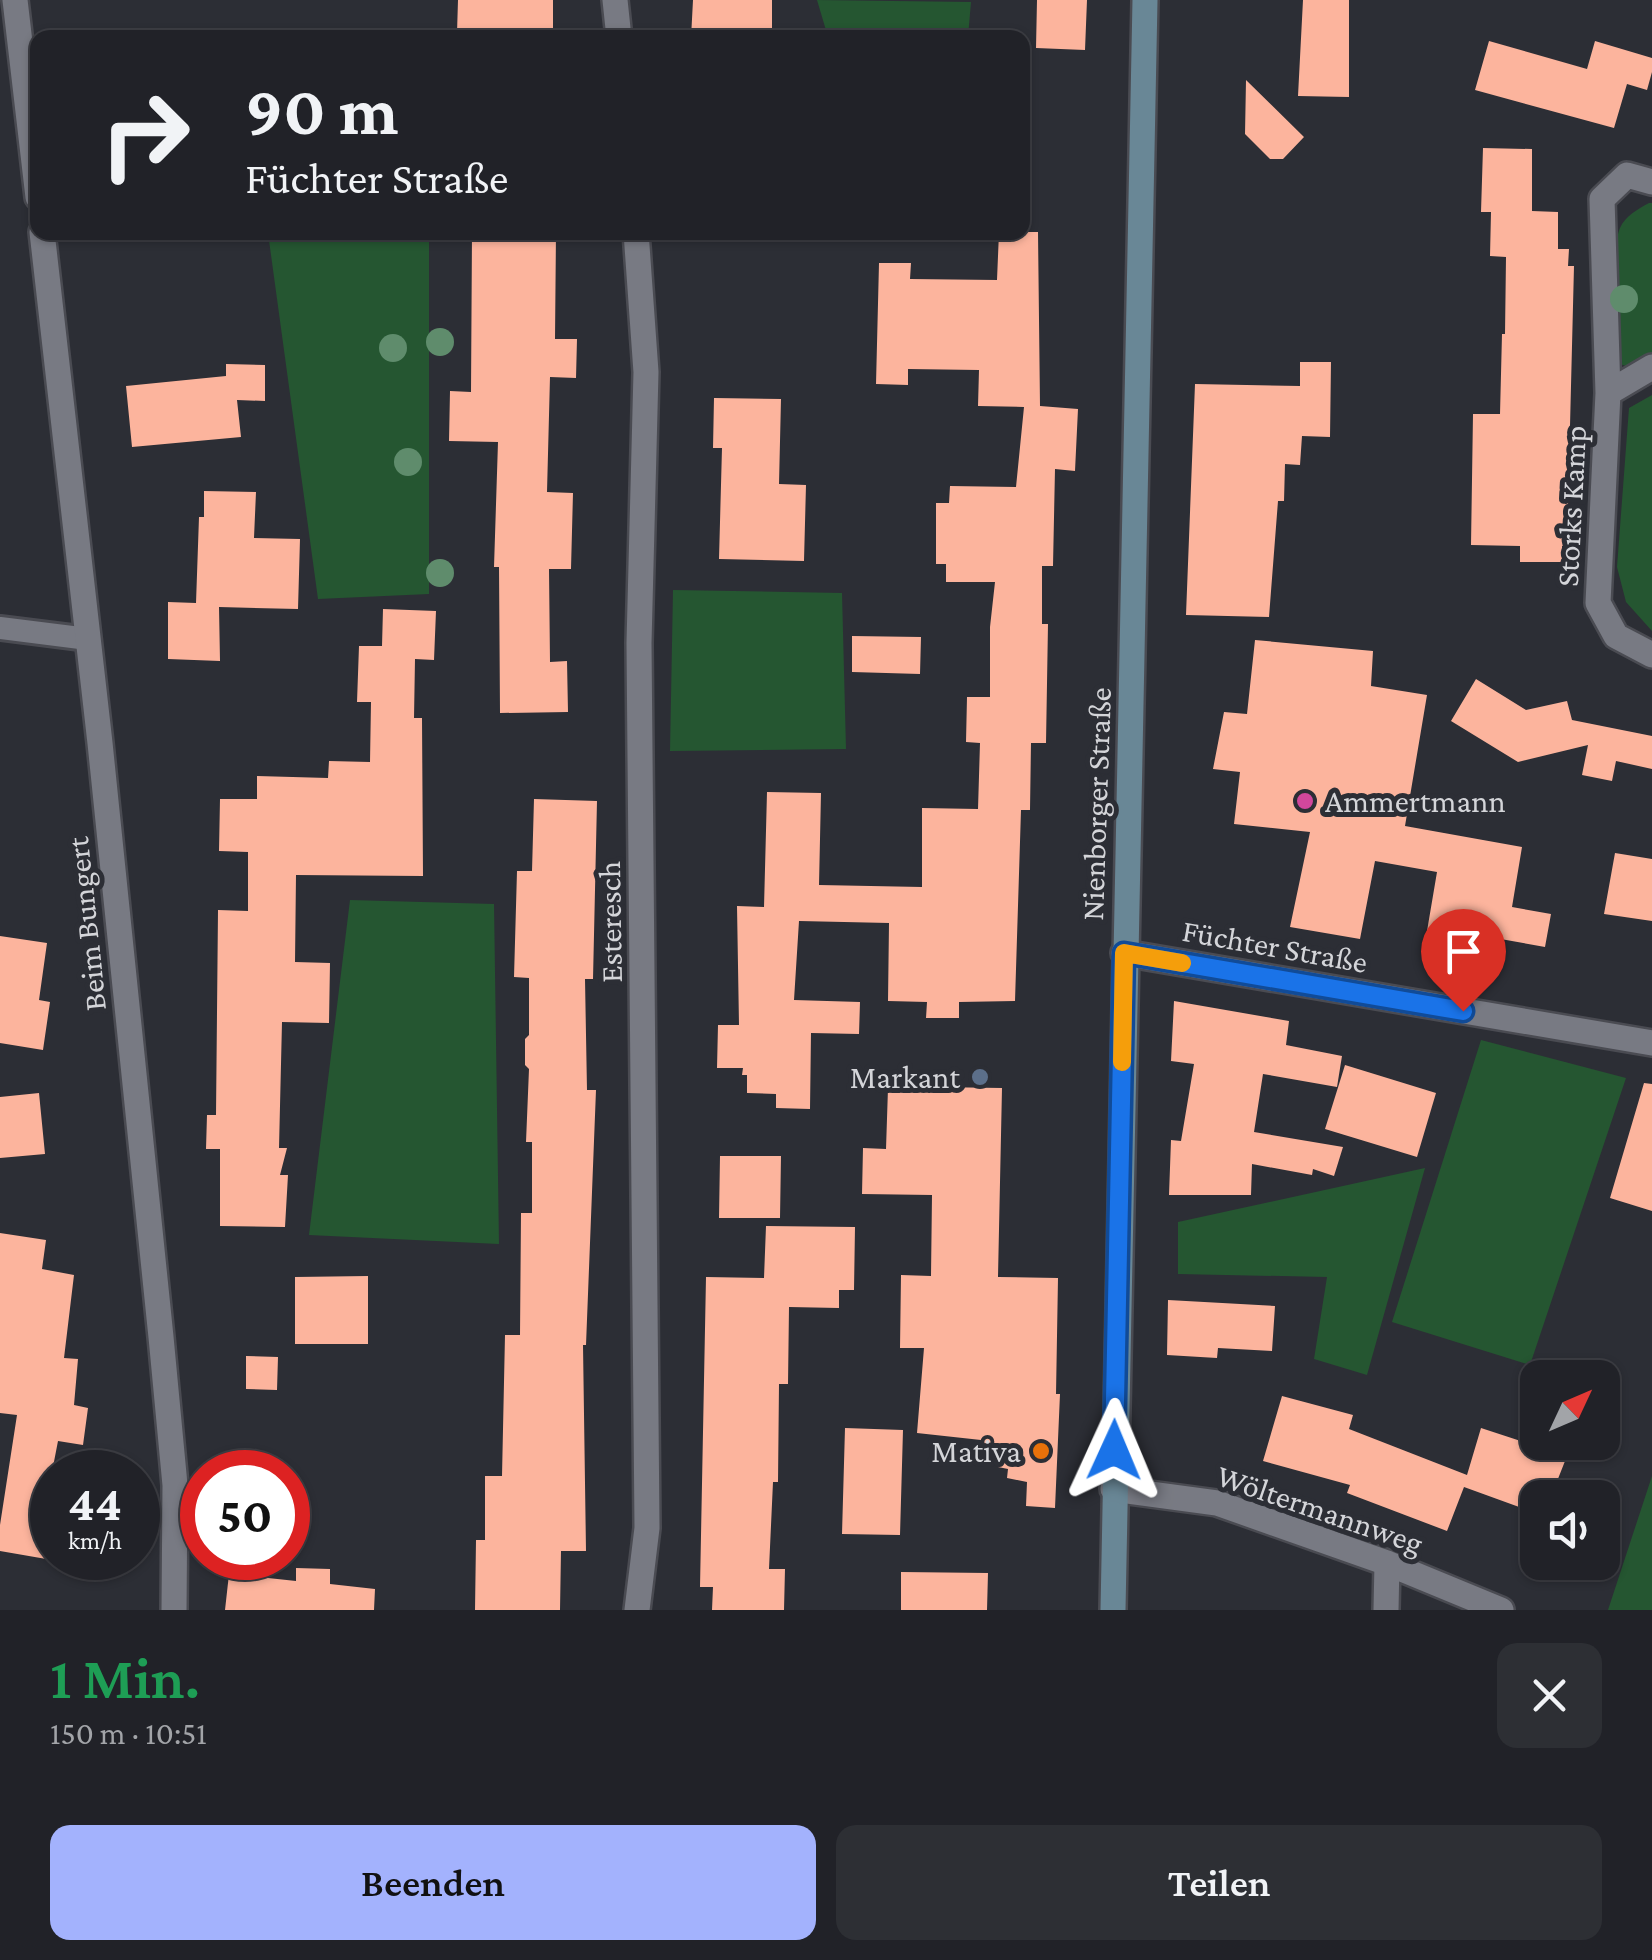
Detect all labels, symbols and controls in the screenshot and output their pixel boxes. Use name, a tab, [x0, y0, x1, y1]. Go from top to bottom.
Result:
icon: right	[80, 70, 210, 200]
text: 90 m	[245, 71, 398, 149]
text: Füchter Straße	[245, 153, 509, 203]
street label: Storks Kamp	[1549, 424, 1593, 588]
street label: Nienborger Straße	[1074, 687, 1118, 921]
place label: Ammertmann	[1325, 783, 1506, 819]
marker: Ammertmann	[1294, 790, 1316, 812]
street label: Beim Bungert	[59, 835, 113, 1013]
street label: Esteresch	[591, 861, 629, 983]
pin	[1421, 909, 1506, 1012]
street label: Füchter Straße	[1180, 912, 1370, 980]
icon: arrive	[1436, 924, 1491, 979]
place label: Markant	[850, 1059, 960, 1095]
marker: Markant	[969, 1066, 991, 1088]
north arrow	[1520, 1360, 1620, 1460]
map controls	[1520, 1360, 1620, 1580]
position arrow	[1062, 1398, 1166, 1502]
place label: Mativa	[931, 1433, 1021, 1469]
marker: Mativa	[1030, 1440, 1052, 1462]
speed limit sign: 50	[180, 1450, 310, 1580]
street label: Wöltermannweg	[1212, 1457, 1428, 1561]
text: 44	[68, 1475, 122, 1531]
button: sound	[1520, 1480, 1620, 1580]
text: km/h	[68, 1527, 122, 1554]
button: close	[1497, 1643, 1602, 1748]
text: 1 Min.	[50, 1644, 200, 1711]
text: 150 m · 10:51	[50, 1715, 207, 1751]
button: Beenden	[50, 1825, 816, 1940]
button: Teilen	[836, 1825, 1602, 1940]

